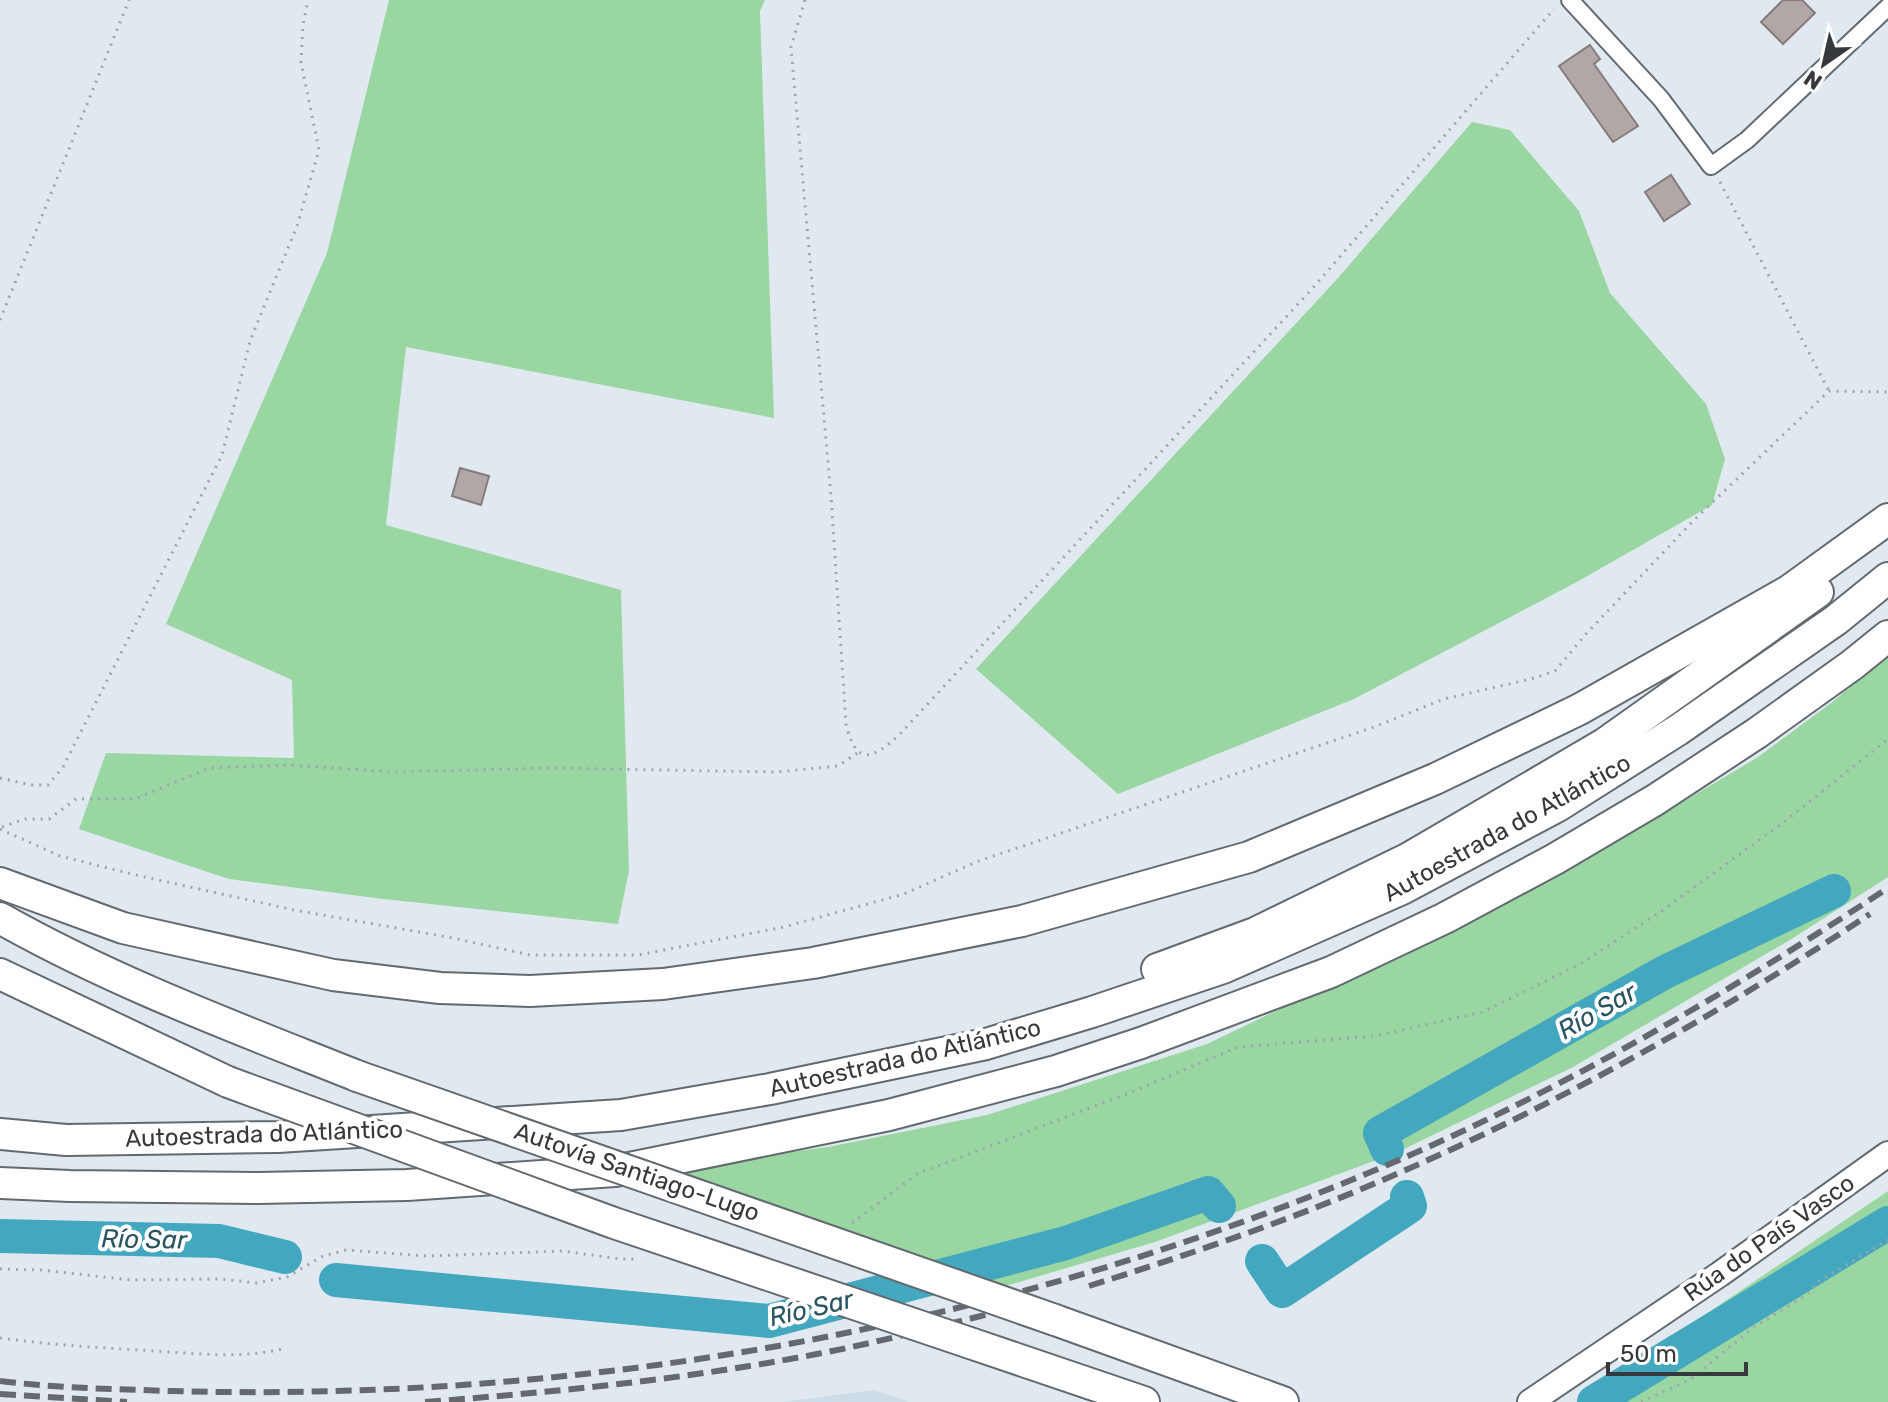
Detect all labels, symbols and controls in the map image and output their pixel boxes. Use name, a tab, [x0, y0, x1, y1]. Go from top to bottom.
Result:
north arrow	[1784, 24, 1864, 104]
text: N	[1799, 65, 1827, 96]
street label: Autoestrada do Atlántico	[1379, 748, 1635, 908]
water label: Río Sar	[1552, 976, 1643, 1046]
street label: Autoestrada do Atlántico	[766, 1013, 1044, 1103]
street label: Autoestrada do Atlántico	[125, 1115, 403, 1153]
street label: Autovía Santiago-Lugo	[511, 1117, 763, 1227]
street label: Rúa do País Vasco	[1678, 1169, 1860, 1307]
water label: Río Sar	[101, 1223, 188, 1256]
water label: Río Sar	[766, 1283, 858, 1333]
scale bar	[1608, 1326, 1746, 1376]
text: 50 m	[1620, 1340, 1677, 1368]

